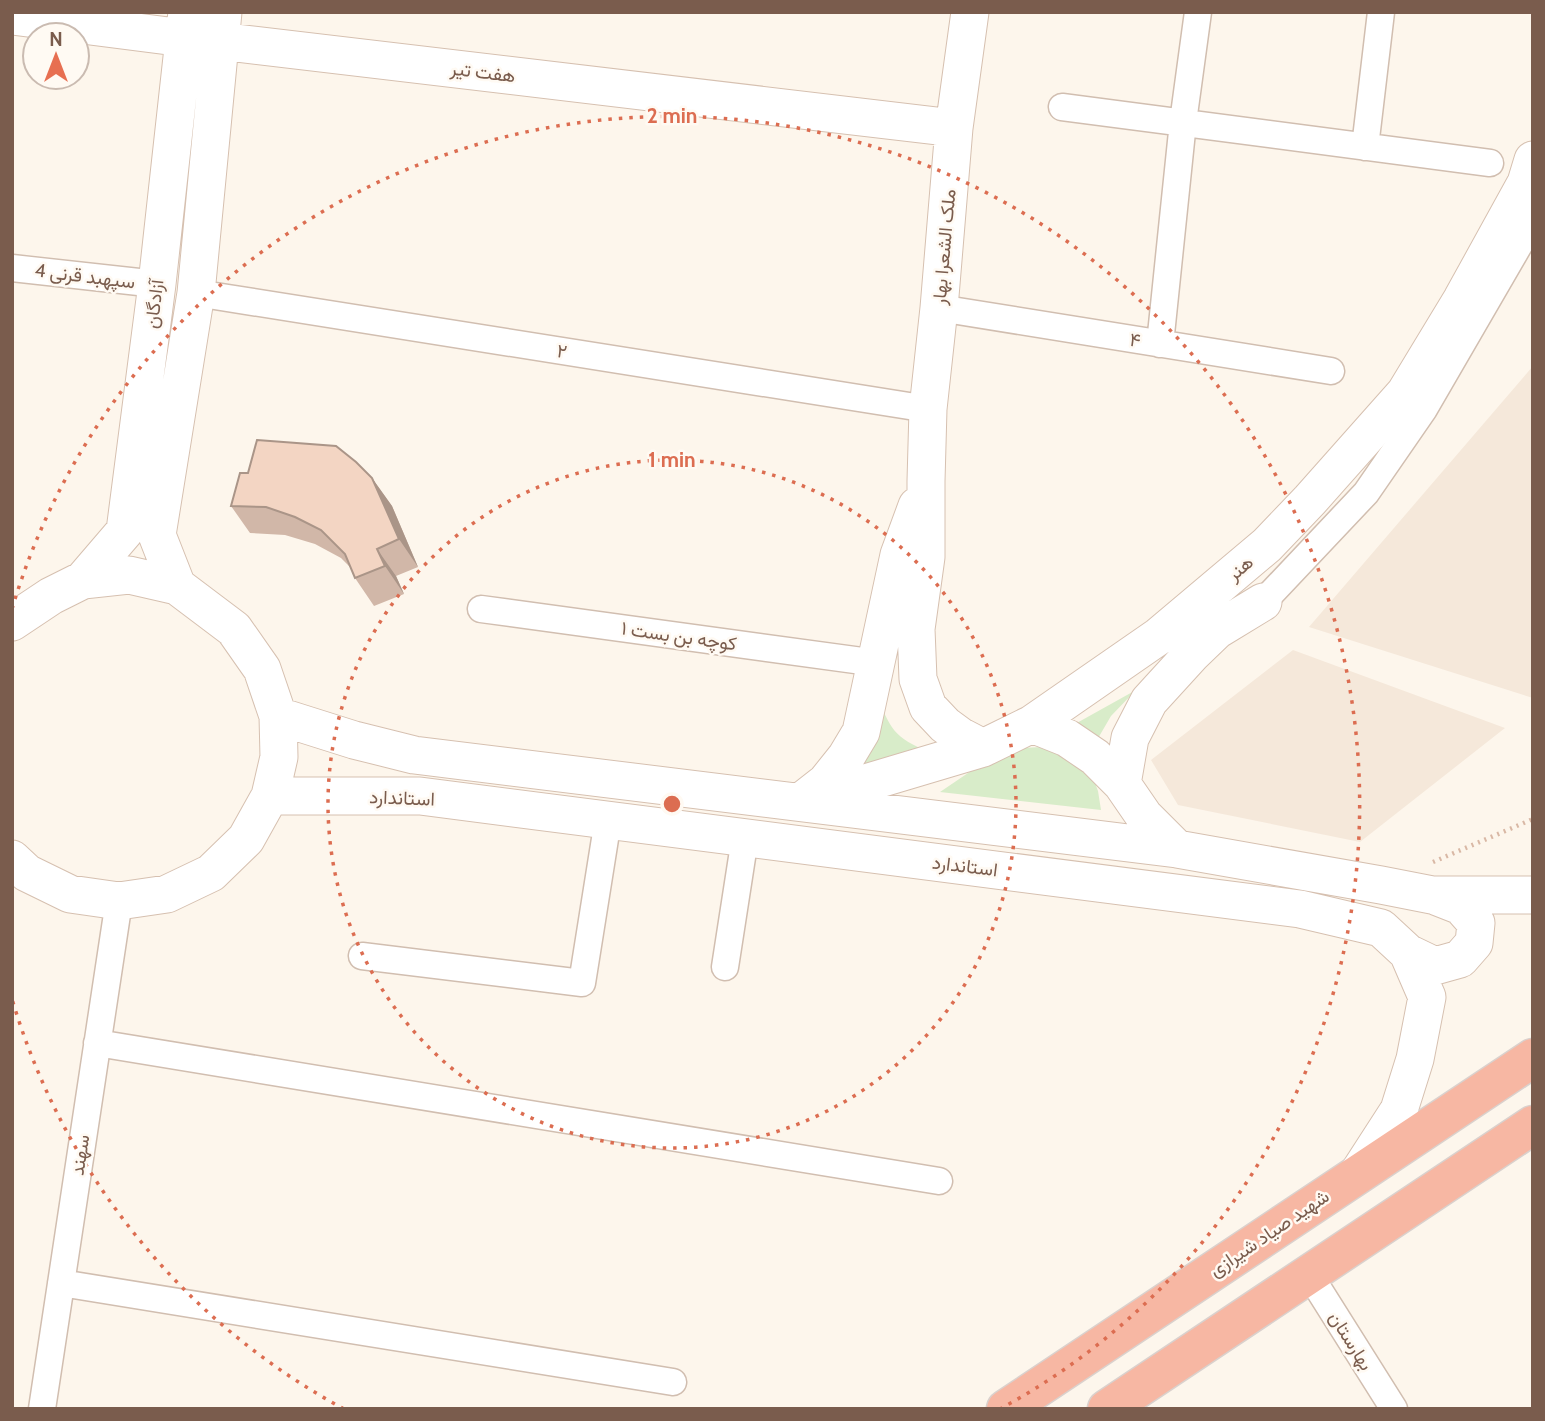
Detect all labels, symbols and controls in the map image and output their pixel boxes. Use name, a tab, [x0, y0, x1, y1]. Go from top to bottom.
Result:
north arrow	[21, 21, 91, 91]
text: N	[49, 28, 63, 51]
street label: هفت تیر	[448, 56, 517, 87]
text: 2 min	[647, 103, 697, 128]
street label: ملک الشعرا بهار	[927, 188, 961, 307]
street label: سپهبد قرنی 4	[33, 258, 137, 296]
street label: آزادگان	[140, 277, 169, 330]
street label: ۴	[1128, 328, 1142, 352]
street label: ۲	[555, 339, 569, 363]
text: 1 min	[648, 447, 696, 472]
street label: هنر	[1222, 551, 1258, 586]
street label: کوچه بن بست ۱	[619, 617, 738, 657]
street label: استاندارد	[369, 785, 435, 811]
centre of rings	[660, 792, 684, 816]
street label: استاندارد	[931, 851, 999, 881]
street label: سهند	[65, 1133, 95, 1177]
street label: شهید صیاد شیرازی	[1205, 1184, 1333, 1282]
street label: بهارستان	[1324, 1307, 1378, 1375]

